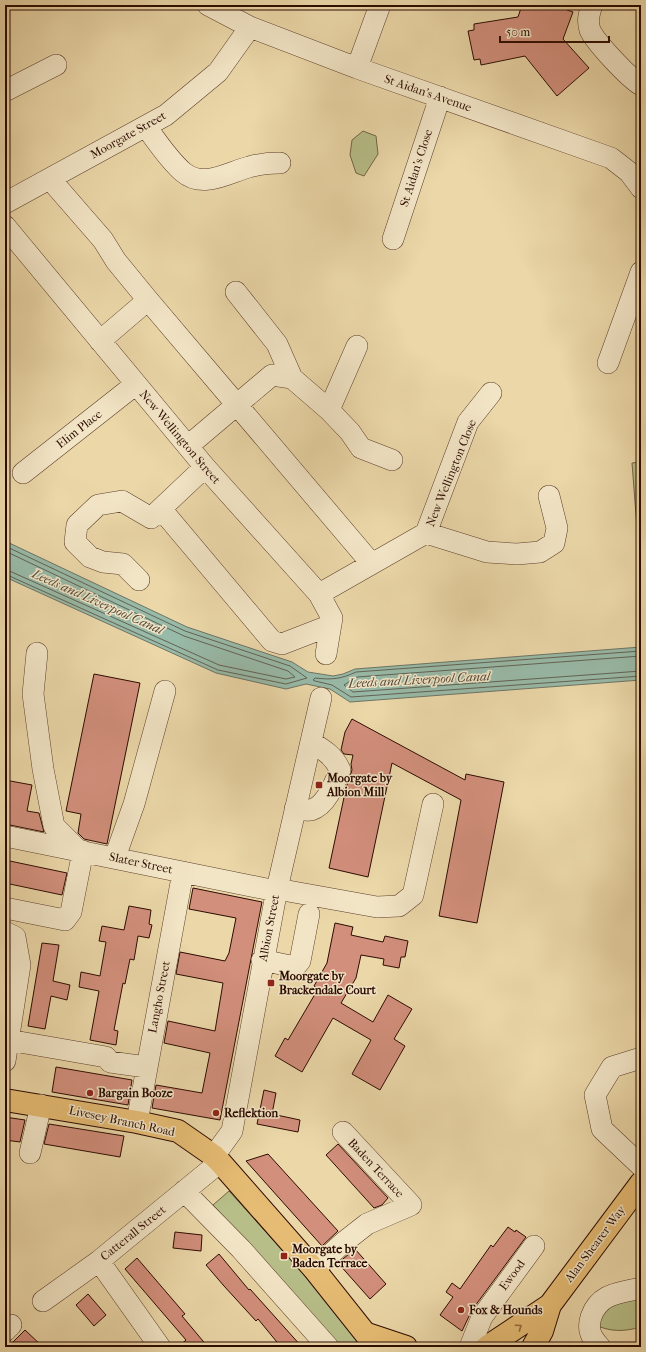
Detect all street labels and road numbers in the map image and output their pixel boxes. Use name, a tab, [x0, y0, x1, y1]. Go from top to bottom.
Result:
street label: St Aidan's Avenue	[382, 71, 474, 115]
street label: Moorgate Street	[88, 108, 169, 162]
street label: St Aidan's Close	[397, 127, 435, 208]
street label: New Wellington Street	[137, 387, 224, 487]
street label: Elim Place	[53, 407, 105, 451]
street label: New Wellington Close	[423, 417, 479, 529]
street label: Slater Street	[108, 849, 175, 877]
street label: Albion Street	[255, 893, 282, 964]
street label: Langho Street	[145, 959, 173, 1034]
street label: Livesey Branch Road	[68, 1103, 177, 1139]
street label: Baden Terrace	[345, 1136, 407, 1200]
street label: Catterall Street	[98, 1202, 169, 1264]
street label: Alan Shearer Way	[561, 1203, 629, 1286]
street label: Ewood	[496, 1257, 528, 1293]

